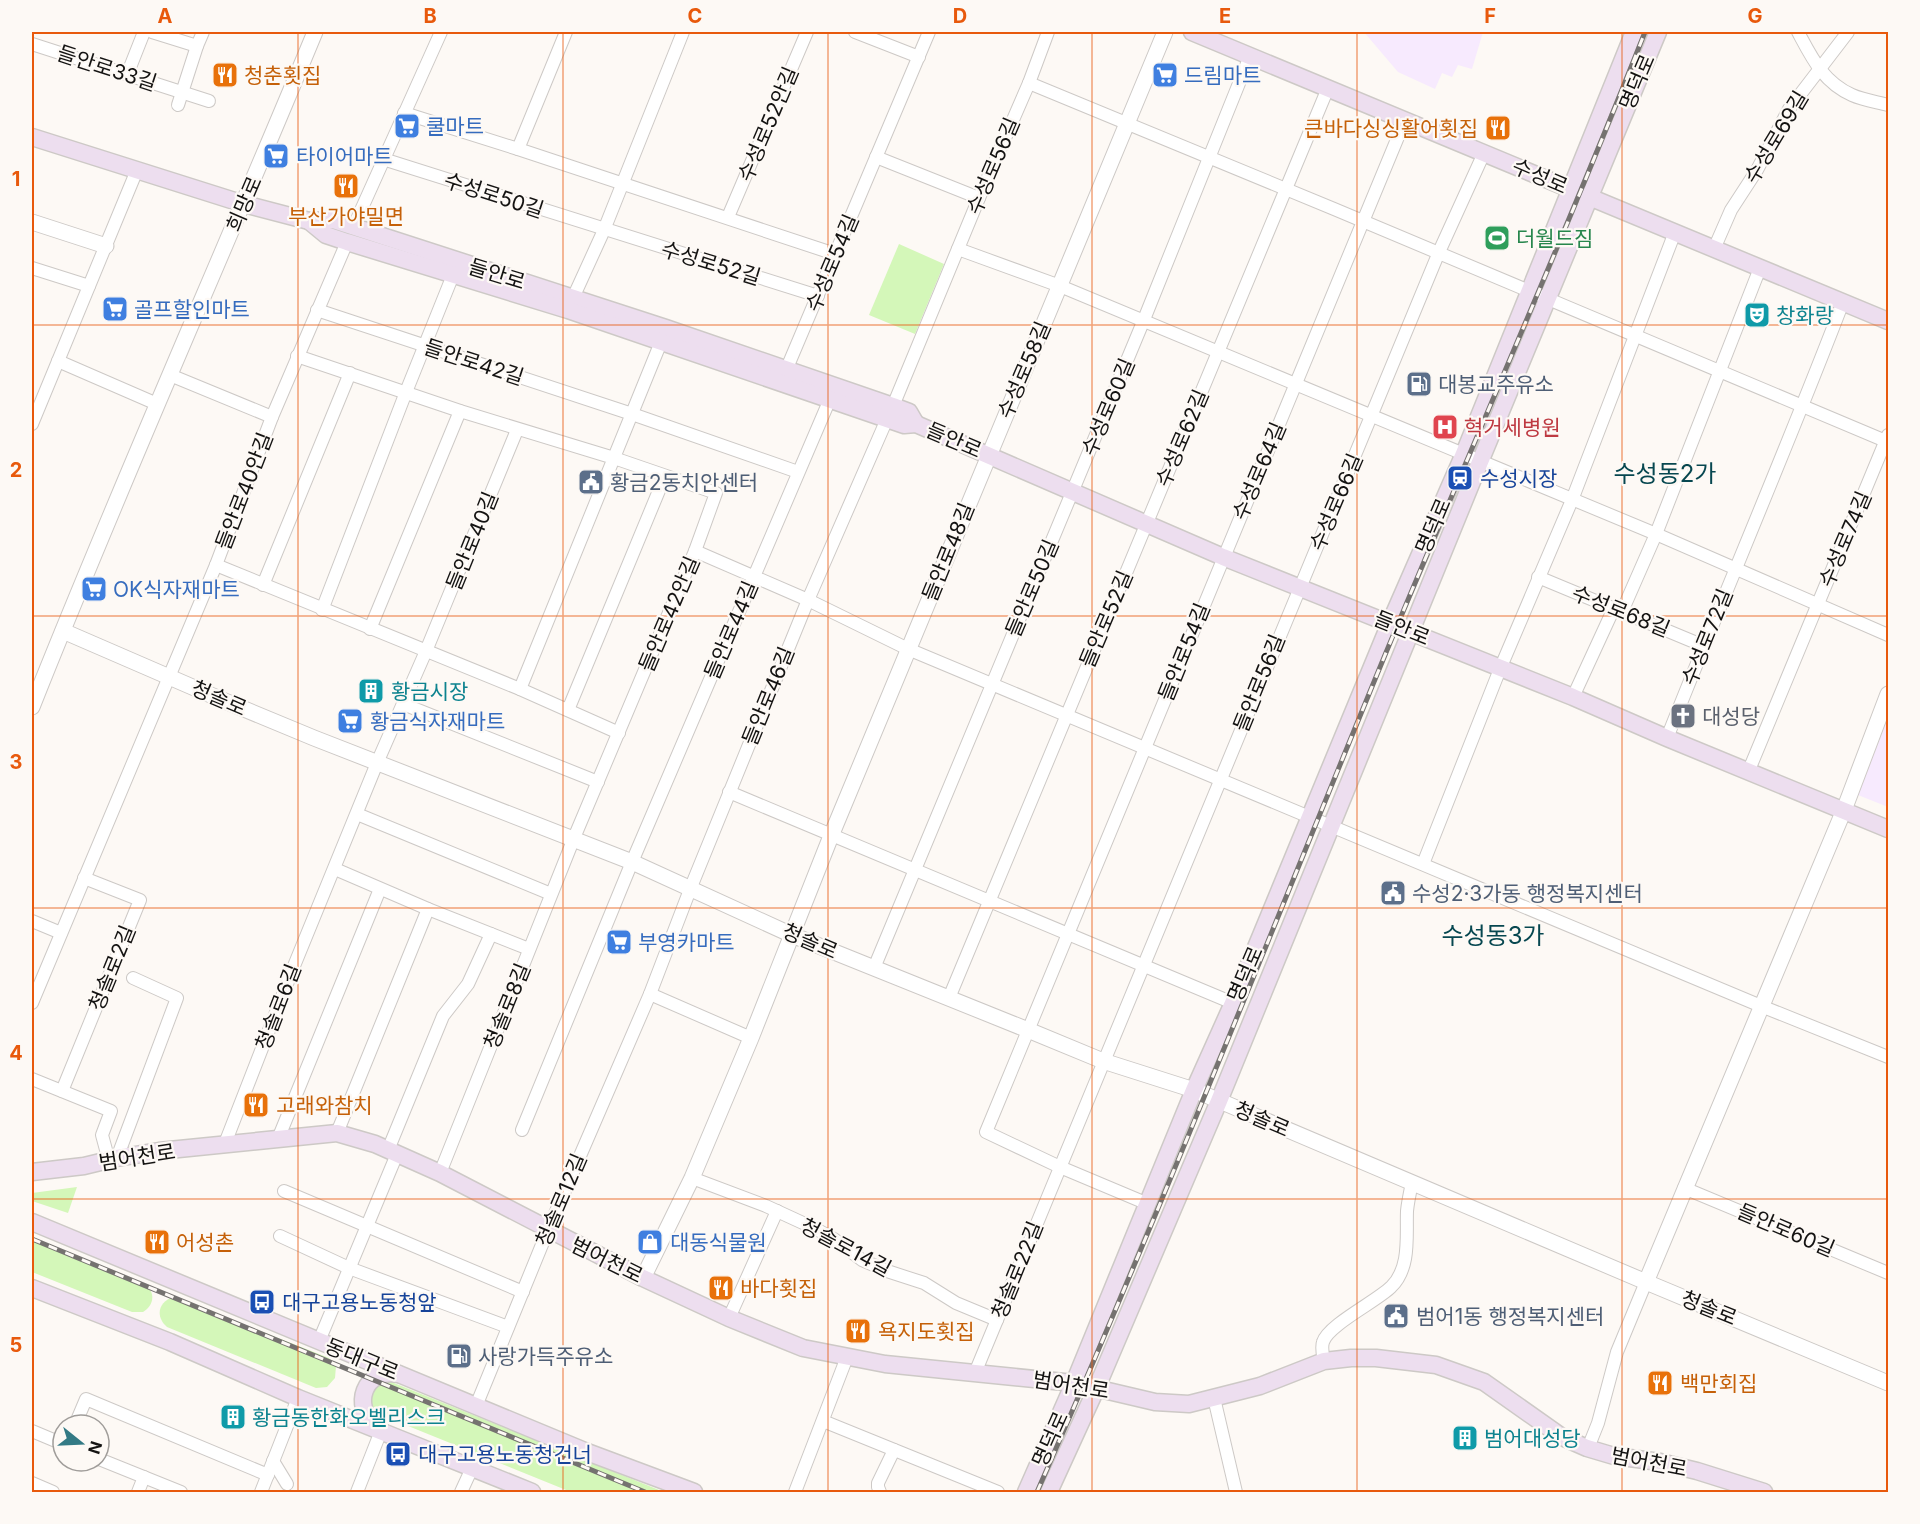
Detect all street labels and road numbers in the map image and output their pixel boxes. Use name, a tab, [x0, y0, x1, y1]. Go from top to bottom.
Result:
street label: 들안로33길	[54, 40, 160, 96]
street label: 명덕로	[1614, 50, 1660, 114]
street label: 수성로52안길	[733, 63, 803, 185]
street label: 수성로69길	[1739, 86, 1813, 188]
street label: 수성로56길	[961, 114, 1025, 218]
street label: 수성로	[1508, 153, 1572, 199]
street label: 수성로50길	[441, 167, 547, 223]
street label: 희망로	[221, 172, 267, 236]
street label: 수성로54길	[800, 210, 864, 316]
street label: 수성로52길	[658, 236, 764, 290]
street label: 들안로	[466, 254, 528, 294]
street label: 수성로58길	[992, 318, 1056, 422]
street label: 들안로42길	[421, 334, 527, 390]
street label: 수성로60길	[1076, 354, 1140, 460]
street label: 수성로62길	[1150, 386, 1214, 490]
street label: 들안로	[922, 417, 986, 463]
street label: 수성로64길	[1227, 418, 1291, 524]
street label: 들안로40안길	[210, 429, 278, 553]
street label: 수성로66길	[1304, 450, 1368, 554]
street label: 수성로74길	[1814, 487, 1876, 591]
street label: 들안로40길	[441, 488, 503, 594]
street label: 명덕로	[1410, 494, 1456, 558]
street label: 들안로48길	[917, 499, 979, 605]
street label: 들안로50길	[1000, 536, 1064, 640]
street label: 들안로42안길	[633, 553, 705, 675]
street label: 들안로52길	[1074, 567, 1138, 671]
street label: 들안로44길	[699, 577, 763, 683]
street label: 수성로68길	[1568, 580, 1674, 642]
street label: 수성로72길	[1676, 585, 1738, 689]
street label: 들안로54길	[1153, 599, 1215, 705]
street label: 들안로	[1370, 606, 1434, 650]
street label: 들안로56길	[1228, 631, 1290, 735]
street label: 들안로46길	[737, 643, 799, 749]
street label: 청솔로	[187, 675, 251, 721]
street label: 청솔로	[778, 918, 842, 964]
street label: 청솔로2길	[84, 922, 140, 1014]
street label: 명덕로	[1222, 942, 1268, 1006]
street label: 청솔로8길	[479, 959, 535, 1053]
street label: 청솔로6길	[250, 960, 306, 1054]
street label: 청솔로	[1230, 1096, 1294, 1142]
street label: 범어천로	[97, 1139, 177, 1175]
street label: 청솔로12길	[530, 1150, 592, 1250]
street label: 들안로60길	[1733, 1198, 1839, 1262]
street label: 청솔로14길	[796, 1213, 896, 1281]
street label: 청솔로22길	[986, 1218, 1048, 1322]
street label: 범어천로	[567, 1232, 647, 1288]
street label: 청솔로	[1677, 1286, 1741, 1330]
street label: 동대구로	[321, 1333, 403, 1385]
street label: 범어천로	[1031, 1367, 1111, 1403]
street label: 명덕로	[1027, 1407, 1073, 1471]
street label: 범어천로	[1609, 1442, 1689, 1482]

